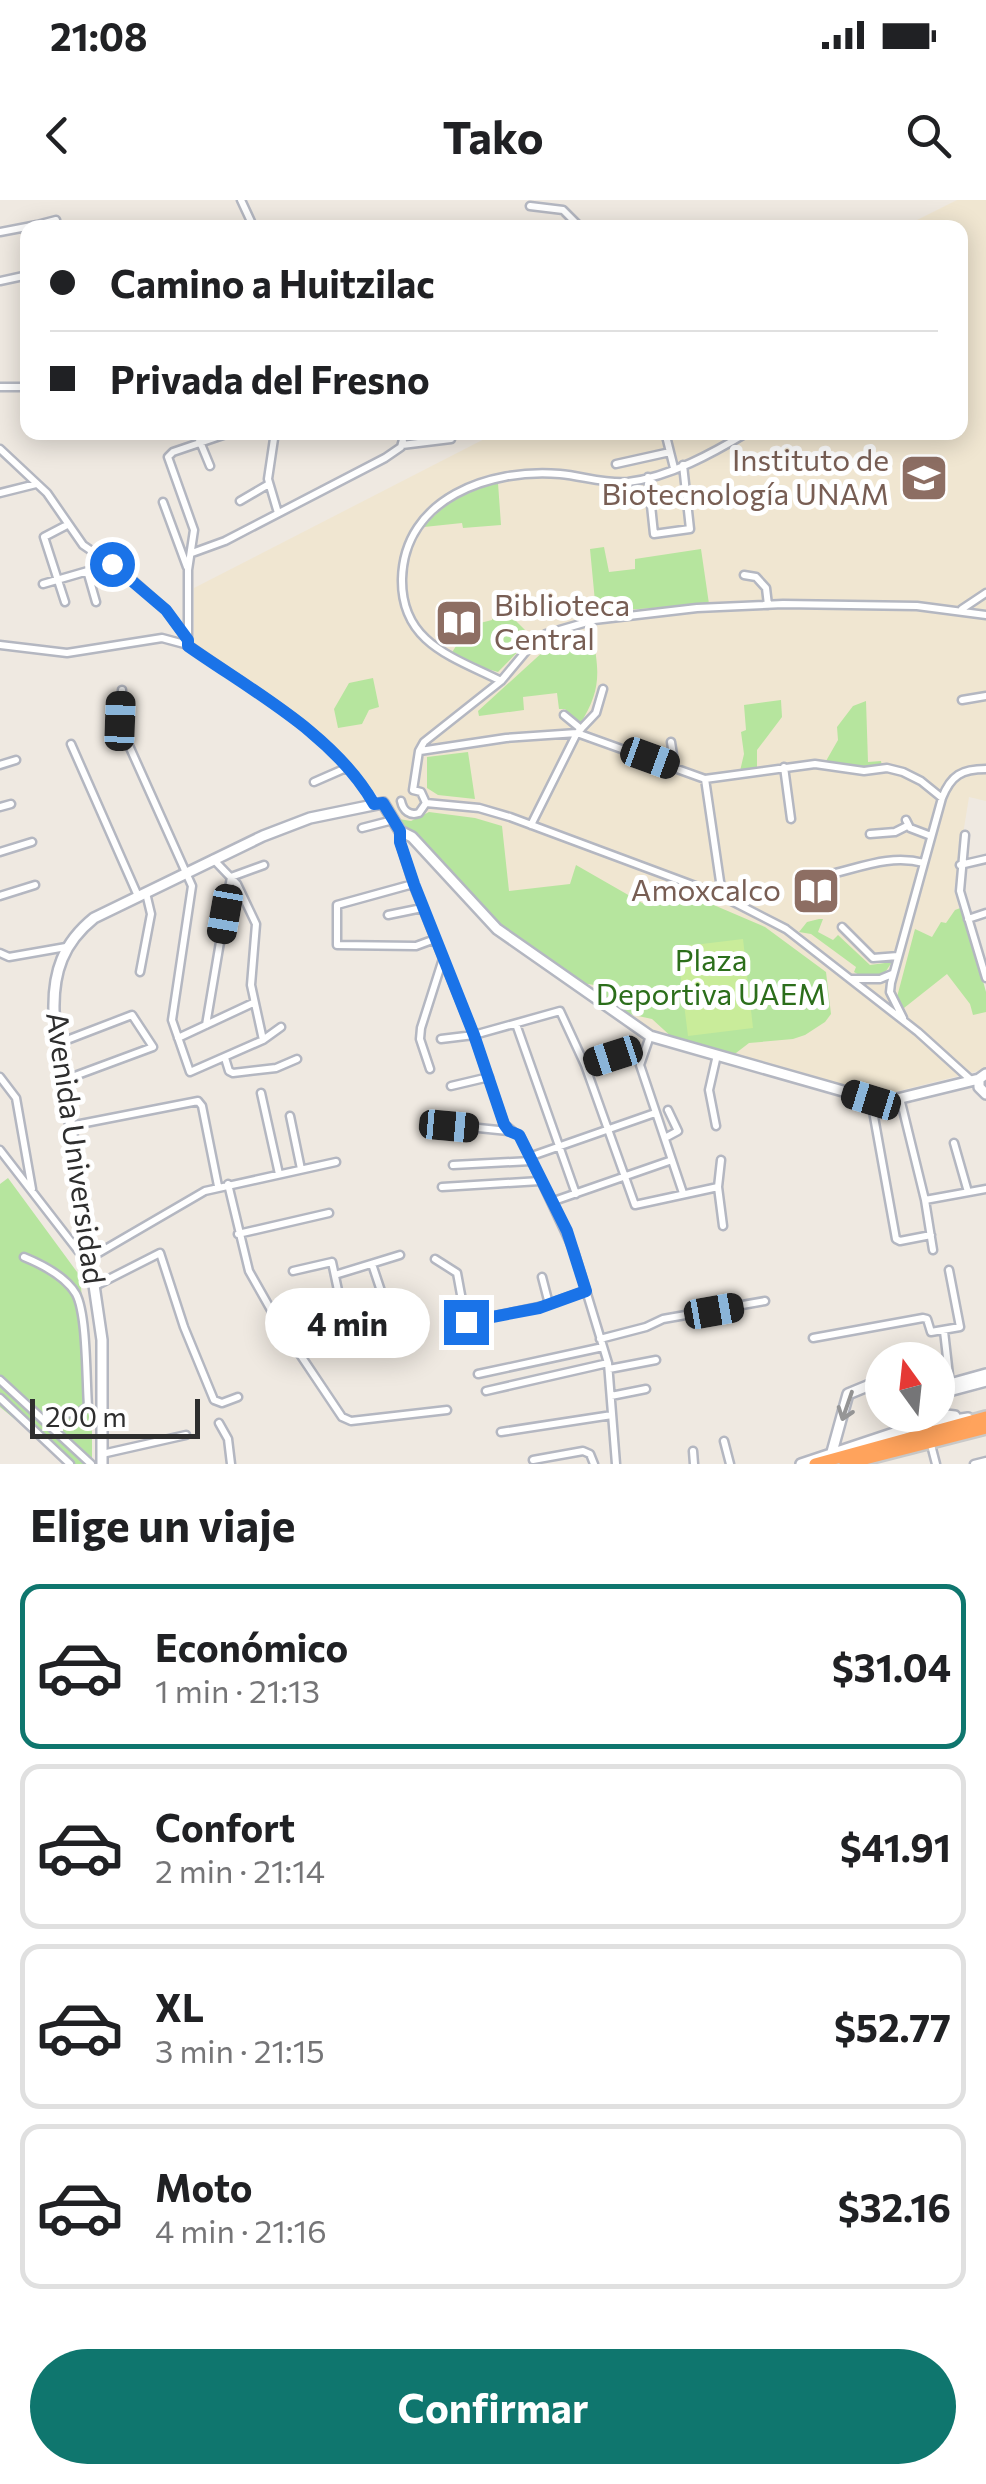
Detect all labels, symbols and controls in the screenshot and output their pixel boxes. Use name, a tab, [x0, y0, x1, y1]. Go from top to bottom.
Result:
text: 21:08	[50, 12, 148, 59]
icon: back	[30, 108, 85, 163]
text: Tako	[442, 108, 544, 163]
icon: search	[901, 108, 956, 163]
text: Camino a Huitzilac	[110, 259, 435, 306]
text: Privada del Fresno	[110, 355, 430, 402]
place label: Instituto de Biotecnología UNAM	[601, 440, 889, 511]
school or university icon: Instituto de Biotecnología UNAM	[898, 452, 950, 504]
route start	[90, 542, 135, 587]
place label: Biblioteca Central	[494, 585, 630, 656]
library icon: Biblioteca Central	[433, 597, 485, 649]
car	[104, 690, 136, 752]
car	[617, 734, 683, 782]
library icon: Amoxcalco	[790, 865, 842, 917]
place label: Amoxcalco	[631, 870, 781, 907]
car	[205, 882, 245, 946]
park label: Plaza Deportiva UAEM	[596, 940, 826, 1011]
street label: Avenida Universidad	[40, 1009, 115, 1286]
car	[580, 1032, 646, 1080]
car	[838, 1077, 904, 1123]
car	[418, 1108, 480, 1144]
callout: 4 min	[266, 1287, 431, 1357]
car	[682, 1291, 746, 1331]
route end	[444, 1300, 489, 1345]
text: 4 min	[307, 1303, 388, 1343]
north arrow	[865, 1342, 955, 1432]
map controls	[865, 1342, 955, 1432]
one-way arrow	[837, 1390, 855, 1421]
scale bar	[30, 1394, 200, 1438]
text: 200 m	[45, 1399, 127, 1433]
text: Elige un viaje	[30, 1496, 295, 1551]
icon: car	[35, 1622, 125, 1712]
text: Económico	[155, 1623, 348, 1670]
text: $31.04	[832, 1643, 951, 1690]
text: 1 min · 21:13	[155, 1670, 320, 1710]
icon: car	[35, 1802, 125, 1892]
text: Confort	[155, 1803, 295, 1850]
text: $41.91	[840, 1823, 951, 1870]
text: 2 min · 21:14	[155, 1850, 325, 1890]
icon: car	[35, 1982, 125, 2072]
text: XL	[155, 1983, 204, 2030]
text: $52.77	[834, 2003, 951, 2050]
text: 3 min · 21:15	[155, 2030, 325, 2070]
icon: car	[35, 2162, 125, 2252]
text: Moto	[155, 2163, 253, 2210]
text: $32.16	[838, 2183, 951, 2230]
text: 4 min · 21:16	[155, 2210, 327, 2250]
button: Confirmar	[30, 2349, 956, 2464]

